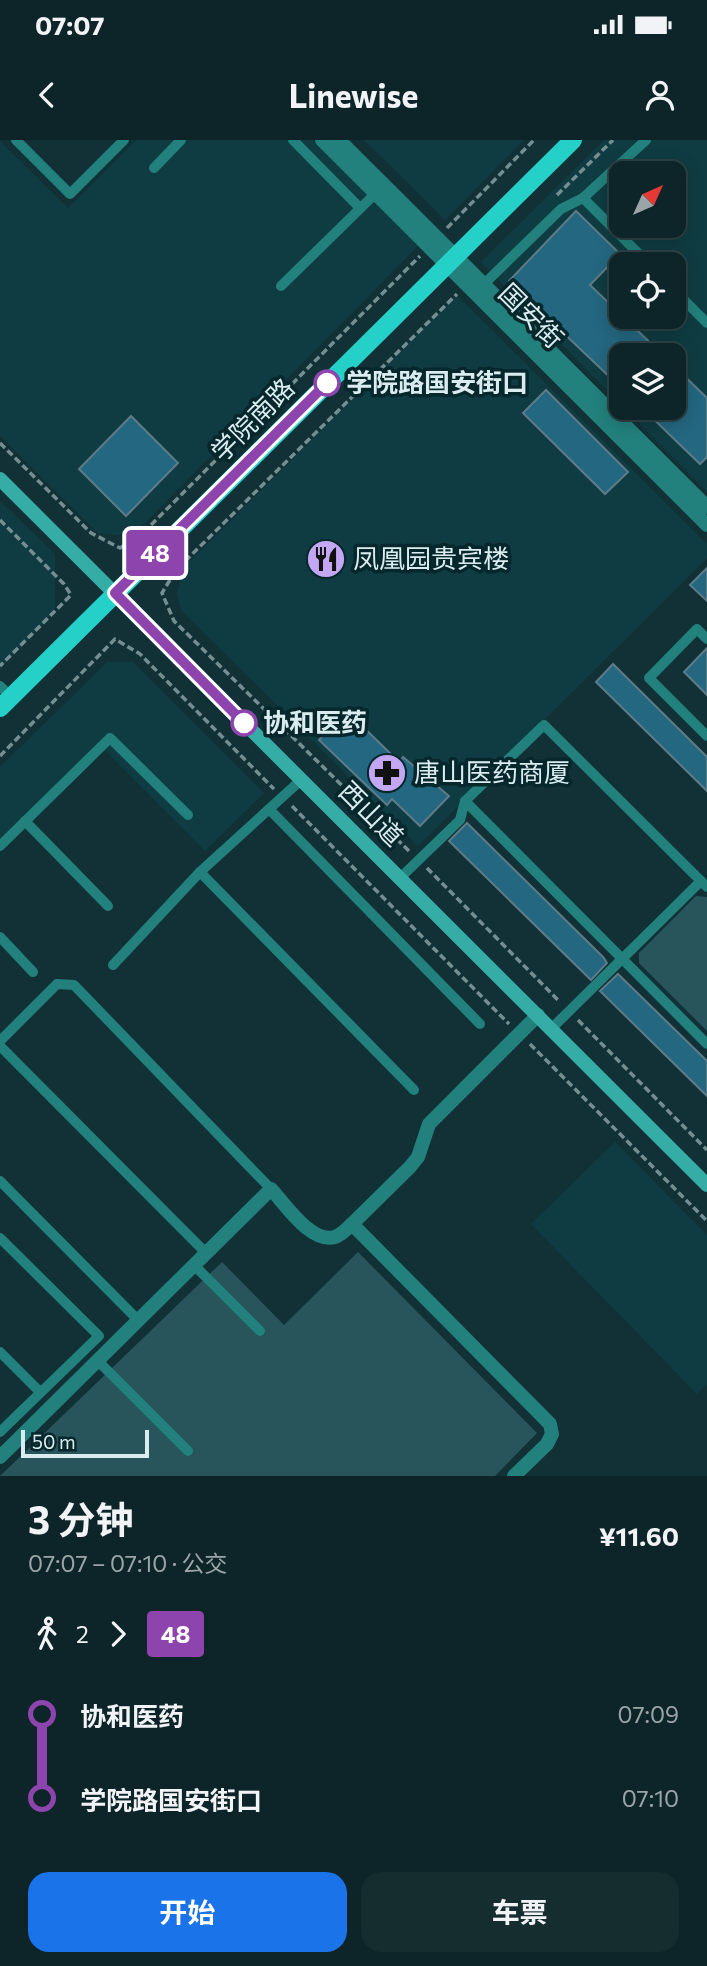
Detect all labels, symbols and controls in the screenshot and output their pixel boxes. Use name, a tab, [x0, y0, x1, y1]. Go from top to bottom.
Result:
text: 07:07	[35, 9, 105, 40]
text: Linewise	[289, 75, 418, 115]
icon: back	[28, 76, 66, 114]
icon: person	[641, 76, 679, 114]
north arrow	[609, 161, 686, 238]
map controls	[609, 161, 686, 420]
button: locate	[609, 252, 686, 329]
street label: 国安街	[494, 276, 571, 353]
button: layers	[609, 343, 686, 420]
place label: 学院路国安街口	[346, 366, 528, 397]
marker: 学院路国安街口	[314, 370, 340, 396]
street label: 学院南路	[204, 371, 300, 467]
line badge: 48	[124, 530, 186, 576]
text: 48	[140, 538, 170, 567]
restaurant icon: 凤凰园贵宾楼	[305, 538, 347, 580]
place label: 凤凰园贵宾楼	[353, 542, 509, 573]
place label: 协和医药	[263, 706, 367, 737]
marker: 协和医药	[231, 710, 257, 736]
pharmacy icon: 唐山医药商厦	[366, 752, 408, 794]
place label: 唐山医药商厦	[414, 756, 570, 787]
street label: 西山道	[334, 774, 411, 851]
scale bar	[21, 1427, 149, 1459]
text: 50 m	[32, 1430, 76, 1453]
text: 3 分钟	[28, 1495, 133, 1542]
text: ¥11.60	[599, 1520, 679, 1551]
text: 07:07 – 07:10 · 公交	[28, 1549, 227, 1577]
icon: walk	[28, 1615, 66, 1653]
icon: forward	[99, 1615, 137, 1653]
text: 48	[161, 1619, 190, 1648]
text: 2	[76, 1620, 89, 1648]
text: 协和医药	[80, 1700, 184, 1731]
text: 07:09	[618, 1700, 679, 1728]
text: 学院路国安街口	[80, 1784, 262, 1815]
text: 07:10	[622, 1784, 679, 1812]
button: 开始	[28, 1872, 347, 1952]
button: 车票	[361, 1872, 679, 1952]

